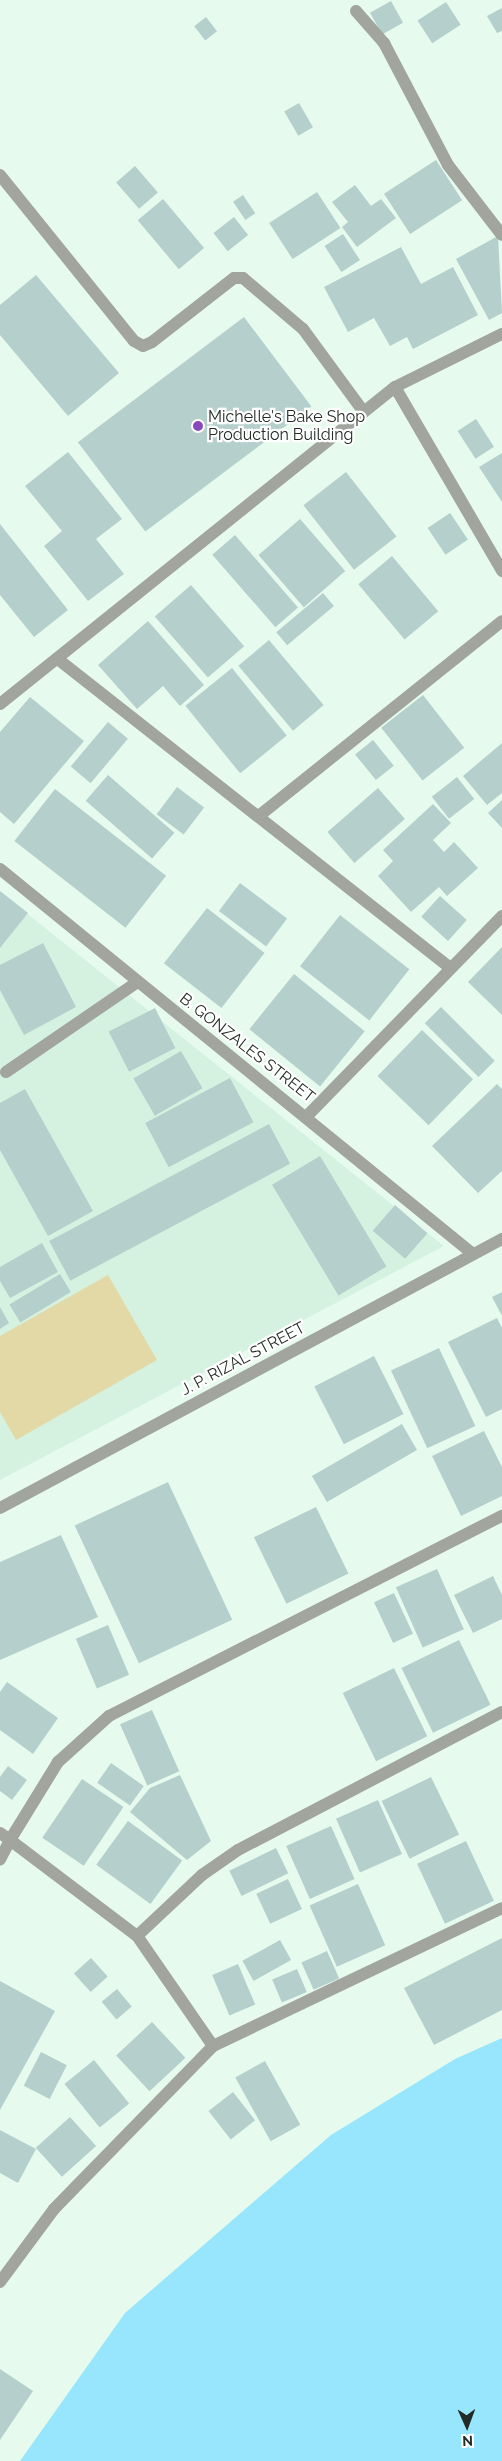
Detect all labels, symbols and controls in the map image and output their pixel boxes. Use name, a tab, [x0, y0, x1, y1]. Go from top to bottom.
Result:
place label: Michelle's Bake Shop Production Building	[208, 407, 365, 445]
marker: Michelle's Bake Shop Production Building	[192, 420, 204, 432]
street label: B. GONZALES STREET	[176, 989, 318, 1107]
street label: J. P. RIZAL STREET	[178, 1318, 308, 1400]
north arrow	[442, 2401, 492, 2451]
text: N	[462, 2433, 473, 2449]

